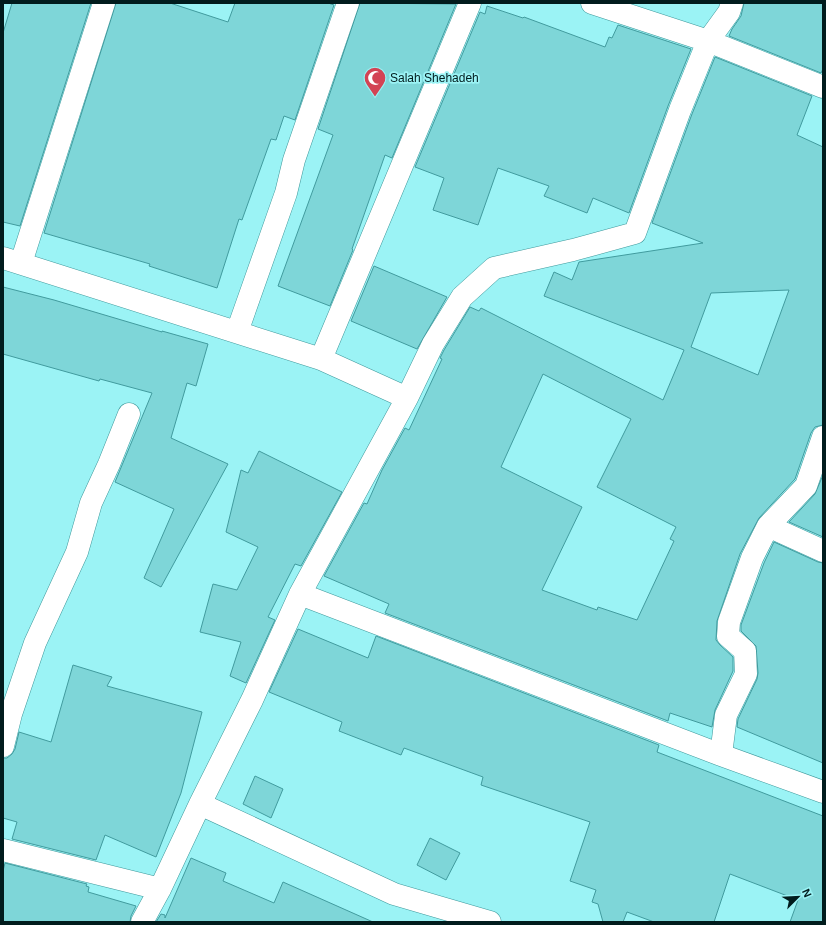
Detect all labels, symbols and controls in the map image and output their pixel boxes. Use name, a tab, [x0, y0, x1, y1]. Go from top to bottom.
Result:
mosque icon: Salah Shehadeh	[362, 65, 388, 98]
place label: Salah Shehadeh	[390, 71, 479, 85]
north arrow	[778, 877, 818, 917]
text: N	[800, 887, 814, 899]

